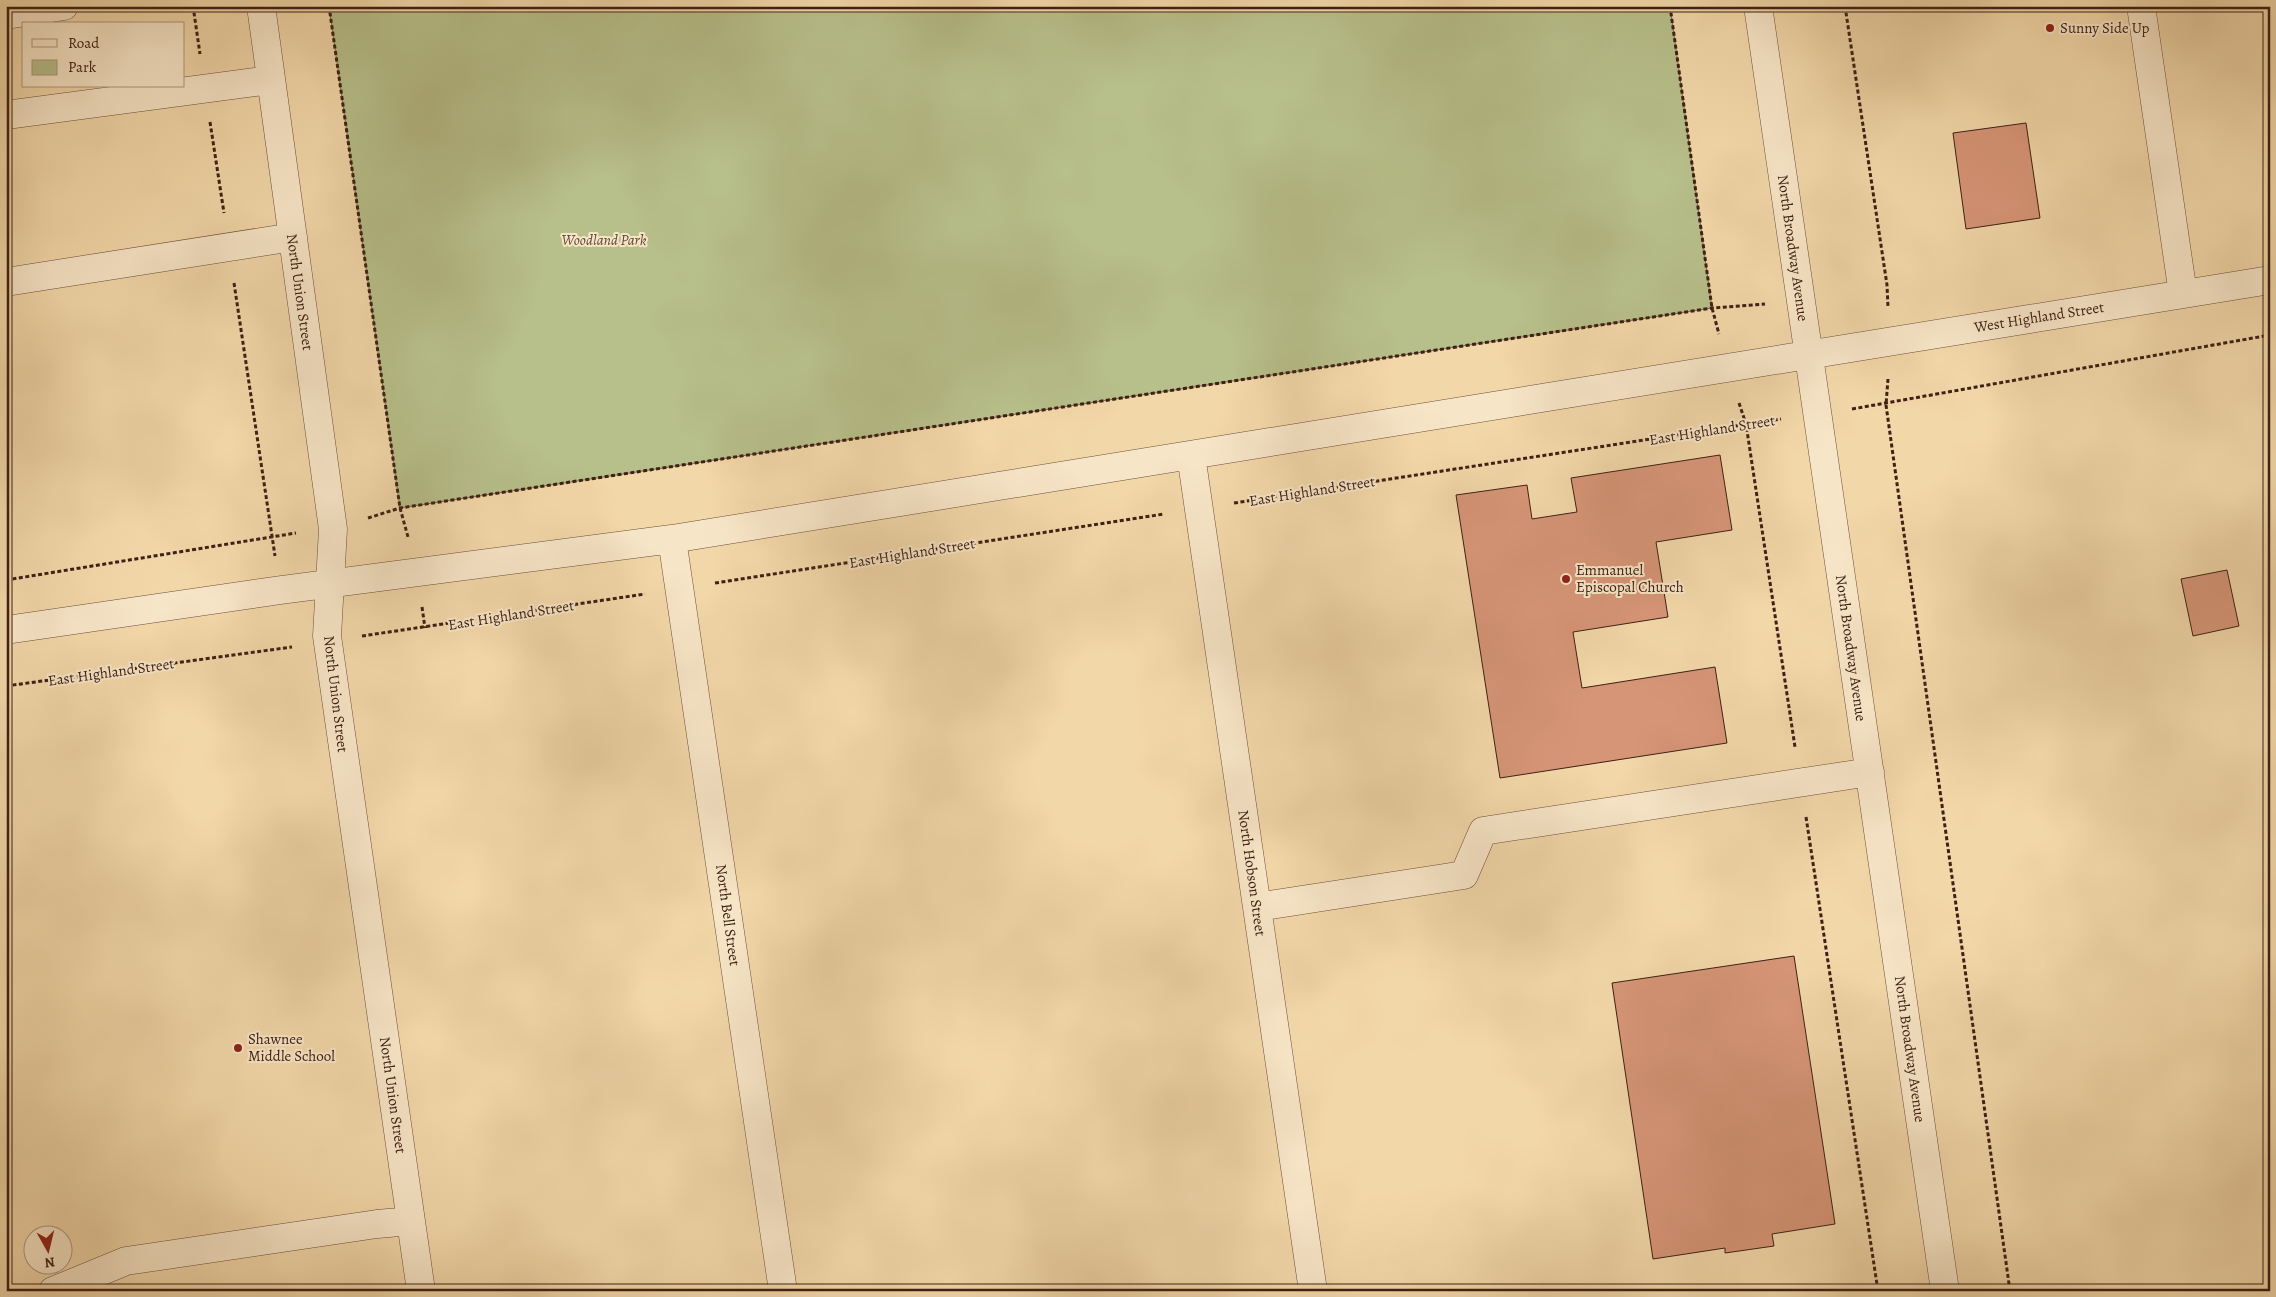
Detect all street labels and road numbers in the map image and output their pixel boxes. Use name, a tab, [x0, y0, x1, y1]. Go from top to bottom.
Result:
street label: North Broadway Avenue	[1773, 173, 1813, 323]
street label: North Union Street	[282, 232, 318, 352]
street label: West Highland Street	[1972, 297, 2105, 337]
street label: East Highland Street	[1648, 410, 1776, 450]
street label: East Highland Street	[1248, 471, 1376, 511]
street label: East Highland Street	[848, 533, 976, 573]
street label: North Broadway Avenue	[1831, 573, 1871, 723]
street label: East Highland Street	[447, 595, 575, 635]
street label: North Union Street	[319, 634, 353, 754]
street label: East Highland Street	[47, 653, 175, 691]
street label: North Hobson Street	[1233, 809, 1271, 937]
street label: North Bell Street	[711, 863, 745, 967]
street label: North Broadway Avenue	[1890, 974, 1930, 1124]
street label: North Union Street	[375, 1035, 411, 1155]

